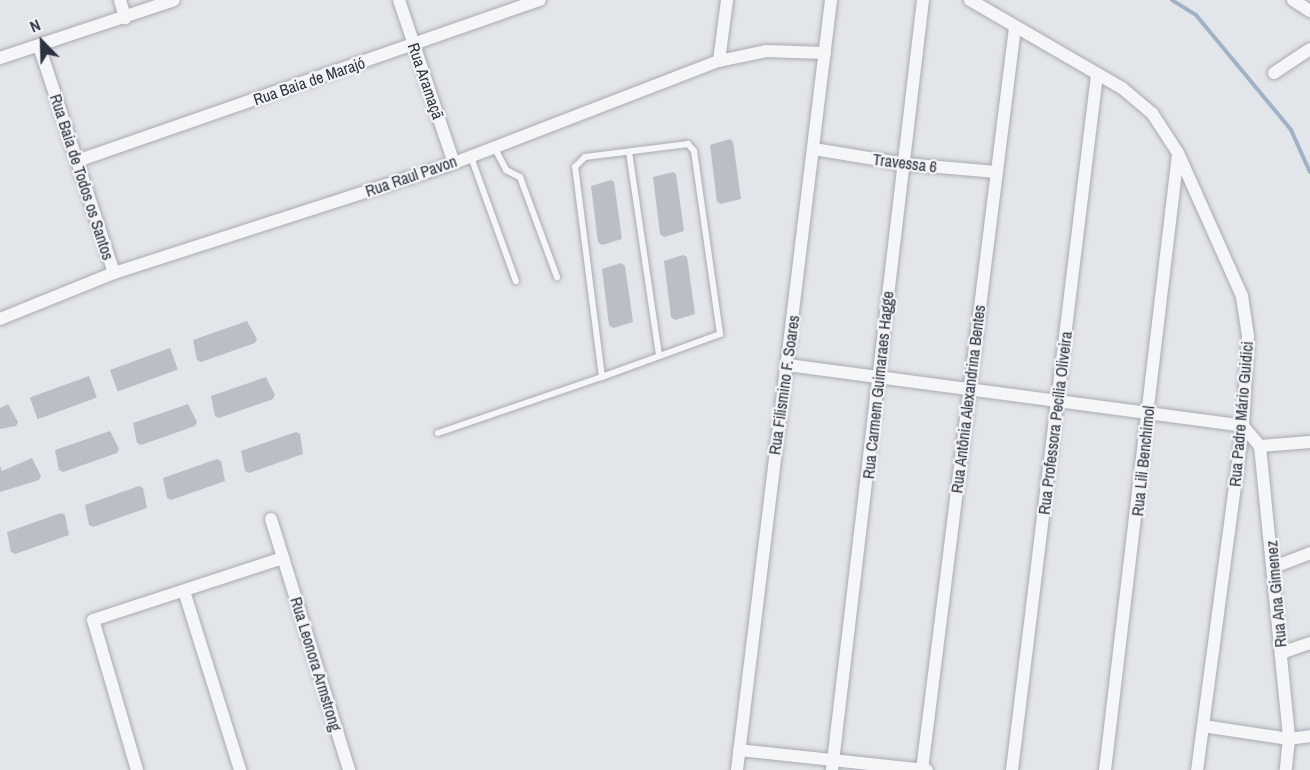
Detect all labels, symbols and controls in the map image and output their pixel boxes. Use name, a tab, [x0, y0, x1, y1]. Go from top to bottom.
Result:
north arrow	[12, 12, 72, 72]
text: N	[26, 13, 44, 37]
street label: Rua Aramaçã	[404, 40, 448, 122]
street label: Rua Baia de Marajó	[251, 53, 367, 109]
street label: Rua Baia de Todos os Santos	[46, 91, 118, 263]
street label: Travessa 6	[872, 150, 938, 176]
street label: Rua Raul Pavon	[363, 151, 459, 201]
street label: Rua Carmem Guimaraes Hagge	[859, 290, 897, 480]
street label: Rua Antônia Alexandrina Bentes	[947, 303, 989, 495]
street label: Rua Filismino F. Soares	[765, 314, 803, 456]
street label: Rua Professora Pecília Oliveira	[1034, 330, 1076, 516]
street label: Rua Padre Mário Guidici	[1225, 341, 1257, 487]
street label: Rua Lili Benchimol	[1128, 405, 1158, 517]
street label: Rua Ana Gimenez	[1262, 539, 1290, 649]
street label: Rua Leonora Armstrong	[286, 594, 346, 734]

